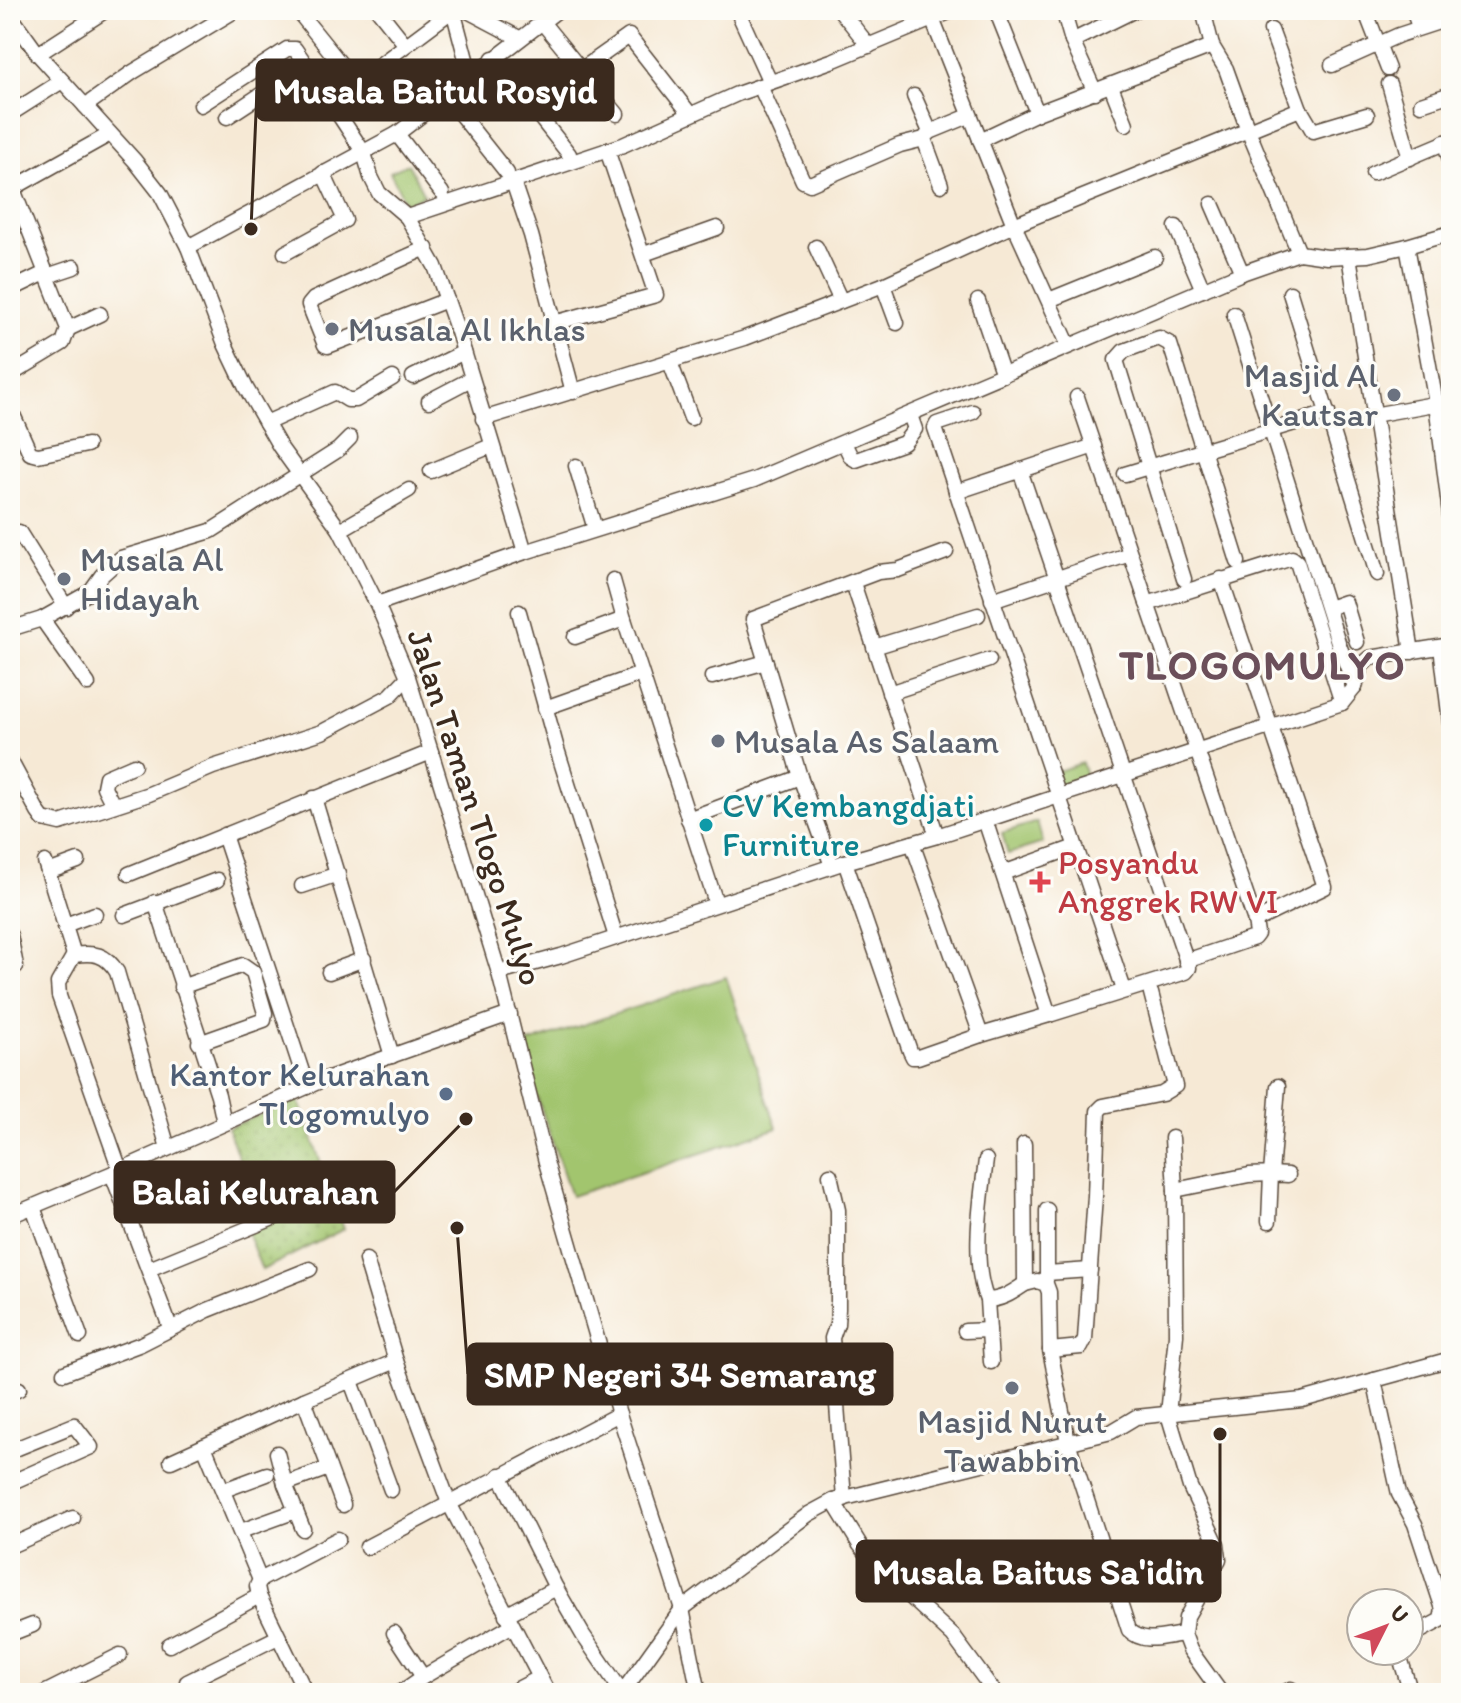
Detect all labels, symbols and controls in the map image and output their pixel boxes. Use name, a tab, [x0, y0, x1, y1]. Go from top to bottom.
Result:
callout: Musala Baitul Rosyid	[257, 60, 613, 120]
text: Musala Baitul Rosyid	[273, 69, 597, 112]
place label: Musala Al Ikhlas	[348, 309, 586, 350]
marker: Musala Al Ikhlas	[323, 320, 341, 338]
place label: Masjid Al Kautsar	[1244, 355, 1379, 435]
marker: Masjid Al Kautsar	[1385, 386, 1403, 404]
place label: Musala Al Hidayah	[80, 539, 224, 619]
marker: Musala Al Hidayah	[55, 570, 73, 588]
street label: Jalan Taman Tlogo Mulyo	[398, 624, 553, 991]
district label: TLOGOMULYO	[1118, 639, 1407, 690]
place label: Musala As Salaam	[734, 721, 999, 762]
marker: Musala As Salaam	[709, 732, 727, 750]
place label: CV Kembangdjati Furniture	[722, 785, 975, 865]
marker: CV Kembangdjati Furniture	[697, 816, 715, 834]
place label: Posyandu Anggrek RW VI	[1058, 842, 1278, 922]
marker: Posyandu Anggrek RW VI	[1029, 871, 1051, 893]
place label: Kantor Kelurahan Tlogomulyo	[169, 1054, 430, 1134]
marker: Kantor Kelurahan Tlogomulyo	[437, 1085, 455, 1103]
callout: Balai Kelurahan	[115, 1162, 394, 1222]
text: Balai Kelurahan	[132, 1170, 379, 1213]
callout: SMP Negeri 34 Semarang	[468, 1344, 892, 1404]
text: SMP Negeri 34 Semarang	[484, 1353, 877, 1396]
marker: Masjid Nurut Tawabbin	[1003, 1379, 1021, 1397]
place label: Masjid Nurut Tawabbin	[917, 1401, 1107, 1481]
callout: Musala Baitus Sa'idin	[857, 1541, 1220, 1601]
text: Musala Baitus Sa'idin	[872, 1550, 1204, 1593]
north arrow	[1345, 1587, 1425, 1667]
text: U	[1385, 1599, 1414, 1628]

